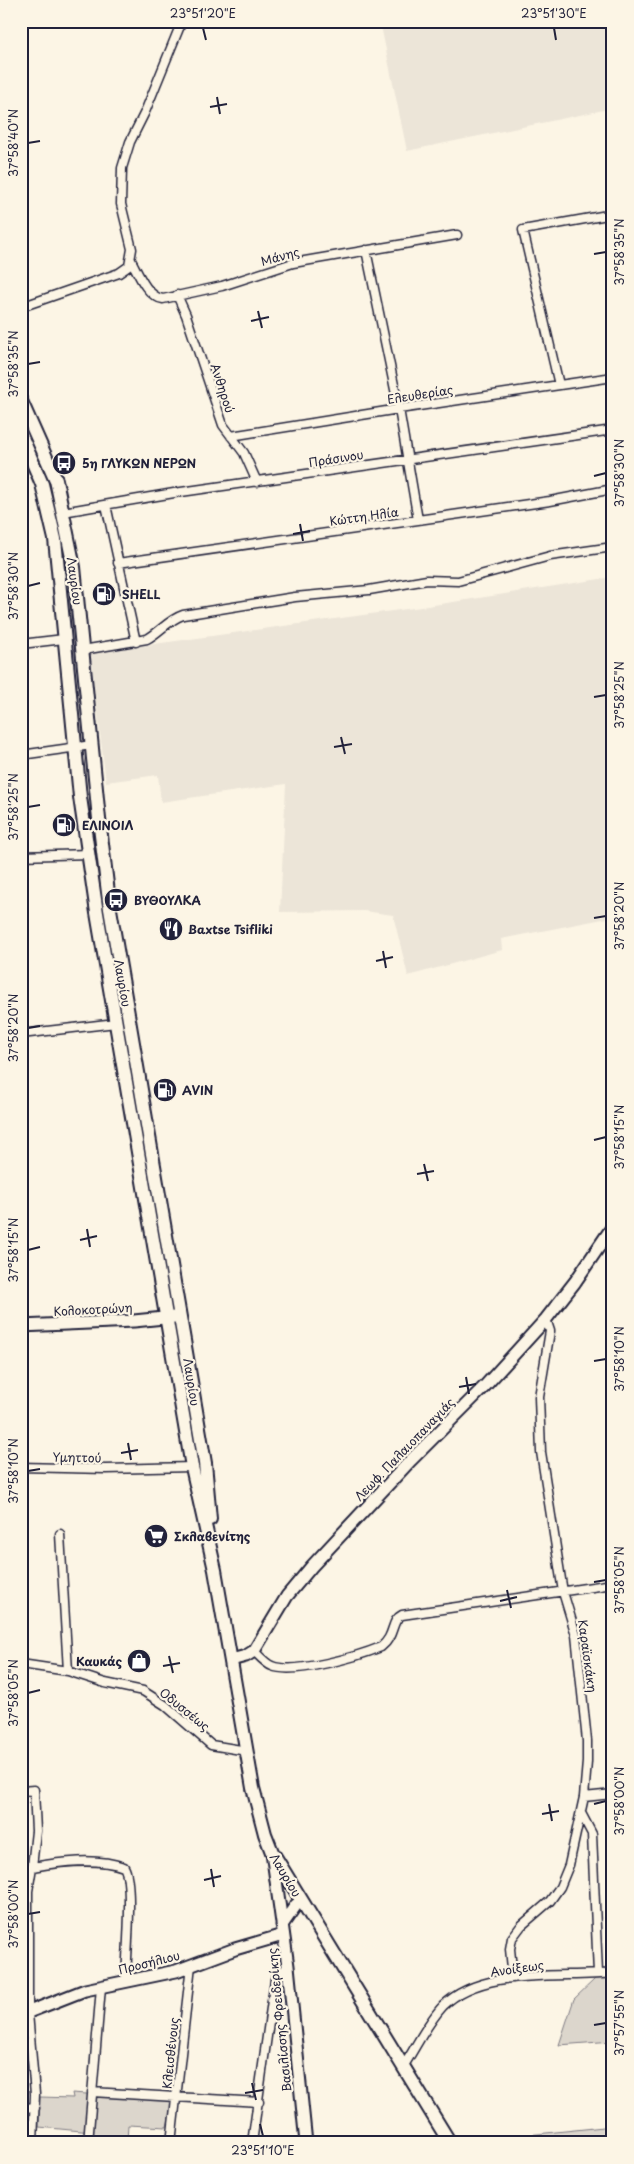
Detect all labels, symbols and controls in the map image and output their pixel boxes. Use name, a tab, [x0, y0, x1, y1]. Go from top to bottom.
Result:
text: 23°51'20"E	[170, 4, 236, 22]
text: 23°51'30"E	[521, 4, 587, 22]
text: 37°58'40"N	[4, 109, 22, 177]
text: 37°58'35"N	[610, 218, 628, 286]
street label: Μάνης	[259, 242, 301, 270]
text: 37°58'35"N	[4, 330, 22, 398]
street label: Ανθηρού	[207, 361, 239, 415]
street label: Ελευθερίας	[386, 380, 454, 408]
text: 37°58'30"N	[610, 439, 628, 507]
street label: Πράσινου	[307, 445, 365, 471]
bus stop icon: 5η ΓΛΥΚΏΝ ΝΕΡΏΝ	[51, 450, 77, 476]
place label: 5η ΓΛΥΚΏΝ ΝΕΡΏΝ	[82, 454, 196, 472]
street label: Κώττη Ηλία	[328, 502, 400, 530]
text: 37°58'30"N	[4, 552, 22, 620]
street label: Λαυρίου	[63, 556, 87, 606]
fuel station icon: SHELL	[91, 581, 117, 607]
place label: SHELL	[122, 585, 161, 603]
text: 37°58'25"N	[610, 661, 628, 729]
text: 37°58'25"N	[4, 773, 22, 841]
fuel station icon: ΕΛΙΝΟΙΛ	[51, 812, 77, 838]
place label: ΕΛΙΝΟΙΛ	[82, 816, 133, 834]
text: 37°58'20"N	[610, 882, 628, 950]
bus stop icon: ΒΥΘΟΥΛΚΑ	[103, 887, 129, 913]
place label: ΒΥΘΟΥΛΚΑ	[134, 891, 202, 909]
restaurant icon: Baxtse Tsifliki	[158, 916, 184, 942]
place label: Baxtse Tsifliki	[188, 920, 273, 938]
street label: Λαυρίου	[110, 958, 136, 1008]
text: 37°58'20"N	[4, 994, 22, 1062]
fuel station icon: AVIN	[152, 1077, 178, 1103]
place label: AVIN	[182, 1081, 213, 1099]
text: 37°58'15"N	[610, 1105, 628, 1169]
text: 37°58'15"N	[4, 1218, 22, 1282]
street label: Κολοκοτρώνη	[53, 1298, 133, 1320]
text: 37°58'10"N	[610, 1326, 628, 1392]
street label: Λαυρίου	[179, 1357, 205, 1407]
street label: Λεωφ. Παλαιοπαναγιάς	[350, 1393, 458, 1505]
text: 37°58'10"N	[4, 1438, 22, 1504]
street label: Υμηττού	[52, 1448, 102, 1466]
supermarket icon: Σκλαβενίτης	[143, 1523, 169, 1549]
place label: Σκλαβενίτης	[174, 1527, 251, 1545]
text: 37°58'05"N	[610, 1546, 628, 1614]
street label: Καραϊσκάκη	[574, 1618, 602, 1694]
shop icon: Καυκάς	[126, 1648, 152, 1674]
place label: Καυκάς	[76, 1652, 122, 1670]
text: 37°58'05"N	[4, 1659, 22, 1727]
street label: Οδυσσέως	[156, 1683, 214, 1735]
text: 37°58'00"N	[610, 1767, 628, 1835]
street label: Λαυρίου	[266, 1850, 306, 1900]
text: 37°58'00"N	[4, 1880, 22, 1948]
street label: Προσήλιου	[116, 1946, 182, 1978]
street label: Βασιλίσσης Φρειδερίκης	[263, 1947, 295, 2093]
street label: Ανοίξεως	[489, 1955, 545, 1981]
text: 37°57'55"N	[610, 1990, 628, 2056]
street label: Κλεισθένους	[157, 2016, 183, 2090]
text: 23°51'10"E	[231, 2141, 295, 2159]

